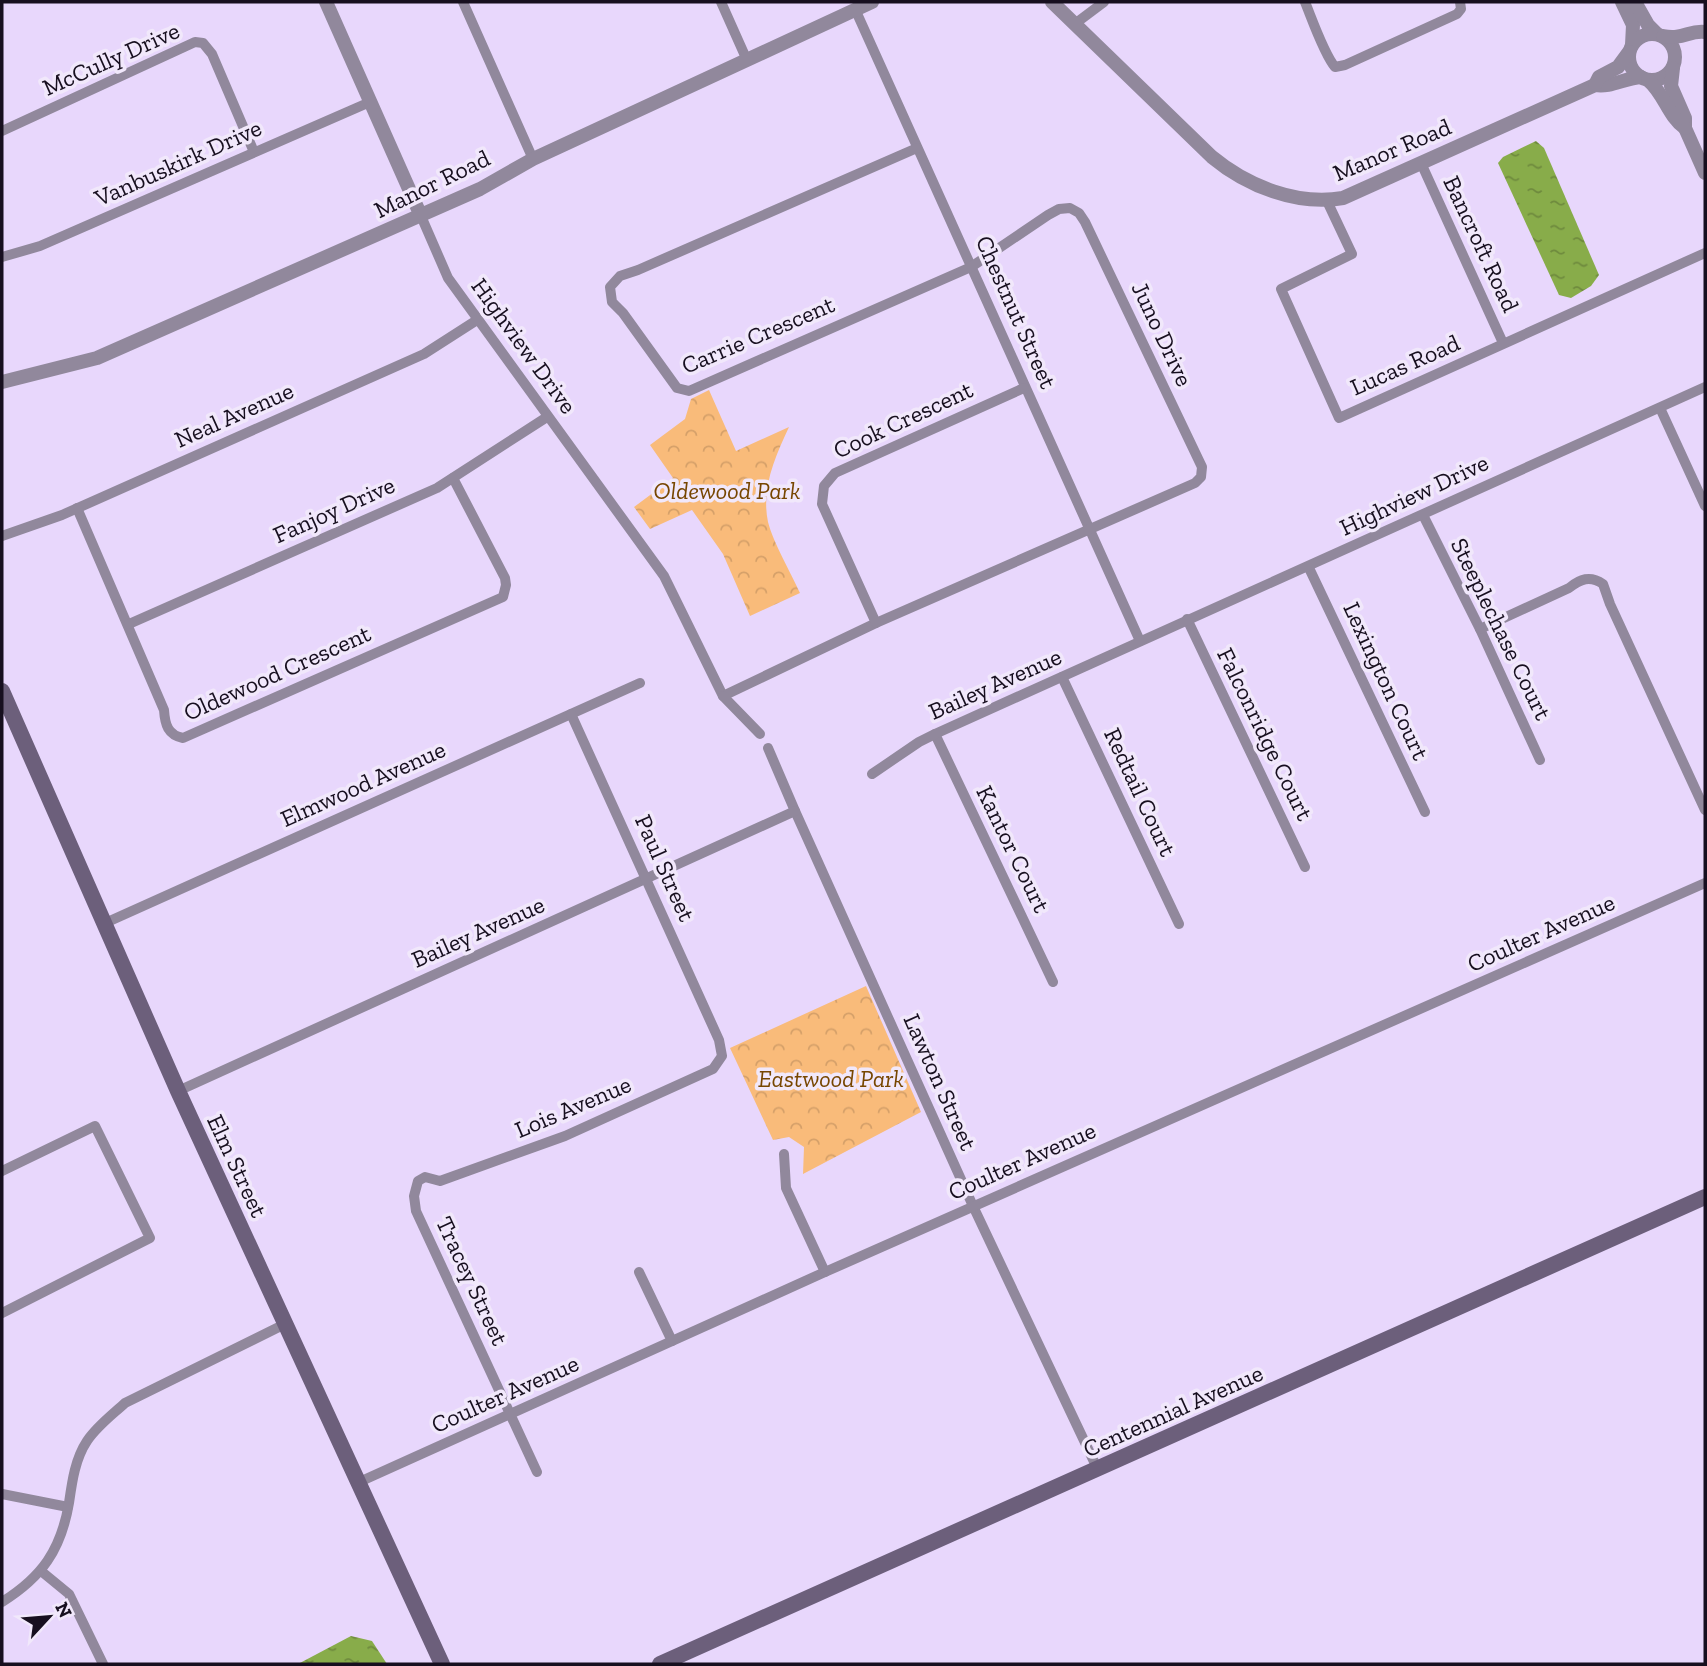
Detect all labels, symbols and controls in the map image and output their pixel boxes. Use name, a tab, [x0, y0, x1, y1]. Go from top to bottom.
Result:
street label: McCully Drive	[38, 15, 184, 102]
street label: Manor Road	[1328, 112, 1455, 187]
street label: Vanbuskirk Drive	[89, 113, 266, 213]
street label: Manor Road	[369, 143, 494, 224]
street label: Bancroft Road	[1437, 171, 1526, 317]
street label: Chestnut Street	[970, 231, 1063, 393]
street label: Highview Drive	[465, 272, 583, 419]
street label: Juno Drive	[1126, 277, 1199, 391]
street label: Carrie Crescent	[677, 289, 839, 380]
street label: Lucas Road	[1346, 328, 1464, 402]
street label: Neal Avenue	[170, 375, 298, 454]
street label: Cook Crescent	[828, 375, 977, 464]
street label: Highview Drive	[1335, 447, 1493, 542]
street label: Fanjoy Drive	[268, 470, 399, 549]
park label: Oldewood Park	[653, 476, 801, 505]
street label: Steeplechase Court	[1445, 533, 1558, 725]
street label: Lexington Court	[1337, 597, 1436, 764]
street label: Oldewood Crescent	[179, 618, 375, 727]
street label: Bailey Avenue	[924, 641, 1066, 726]
street label: Falconridge Court	[1211, 643, 1320, 825]
street label: Redtail Court	[1098, 723, 1183, 861]
street label: Elmwood Avenue	[276, 734, 450, 833]
street label: Kantor Court	[970, 781, 1057, 917]
street label: Paul Street	[629, 810, 702, 926]
street label: Coulter Avenue	[1463, 887, 1619, 978]
street label: Bailey Avenue	[407, 889, 549, 974]
street label: Lawton Street	[897, 1009, 983, 1155]
park label: Eastwood Park	[758, 1064, 904, 1093]
street label: Lois Avenue	[510, 1069, 635, 1144]
street label: Elm Street	[201, 1110, 274, 1222]
street label: Coulter Avenue	[944, 1115, 1100, 1206]
street label: Tracey Street	[430, 1212, 515, 1350]
street label: Coulter Avenue	[427, 1348, 583, 1439]
street label: Centennial Avenue	[1078, 1358, 1267, 1463]
north arrow	[14, 1582, 84, 1652]
text: N	[50, 1598, 77, 1621]

